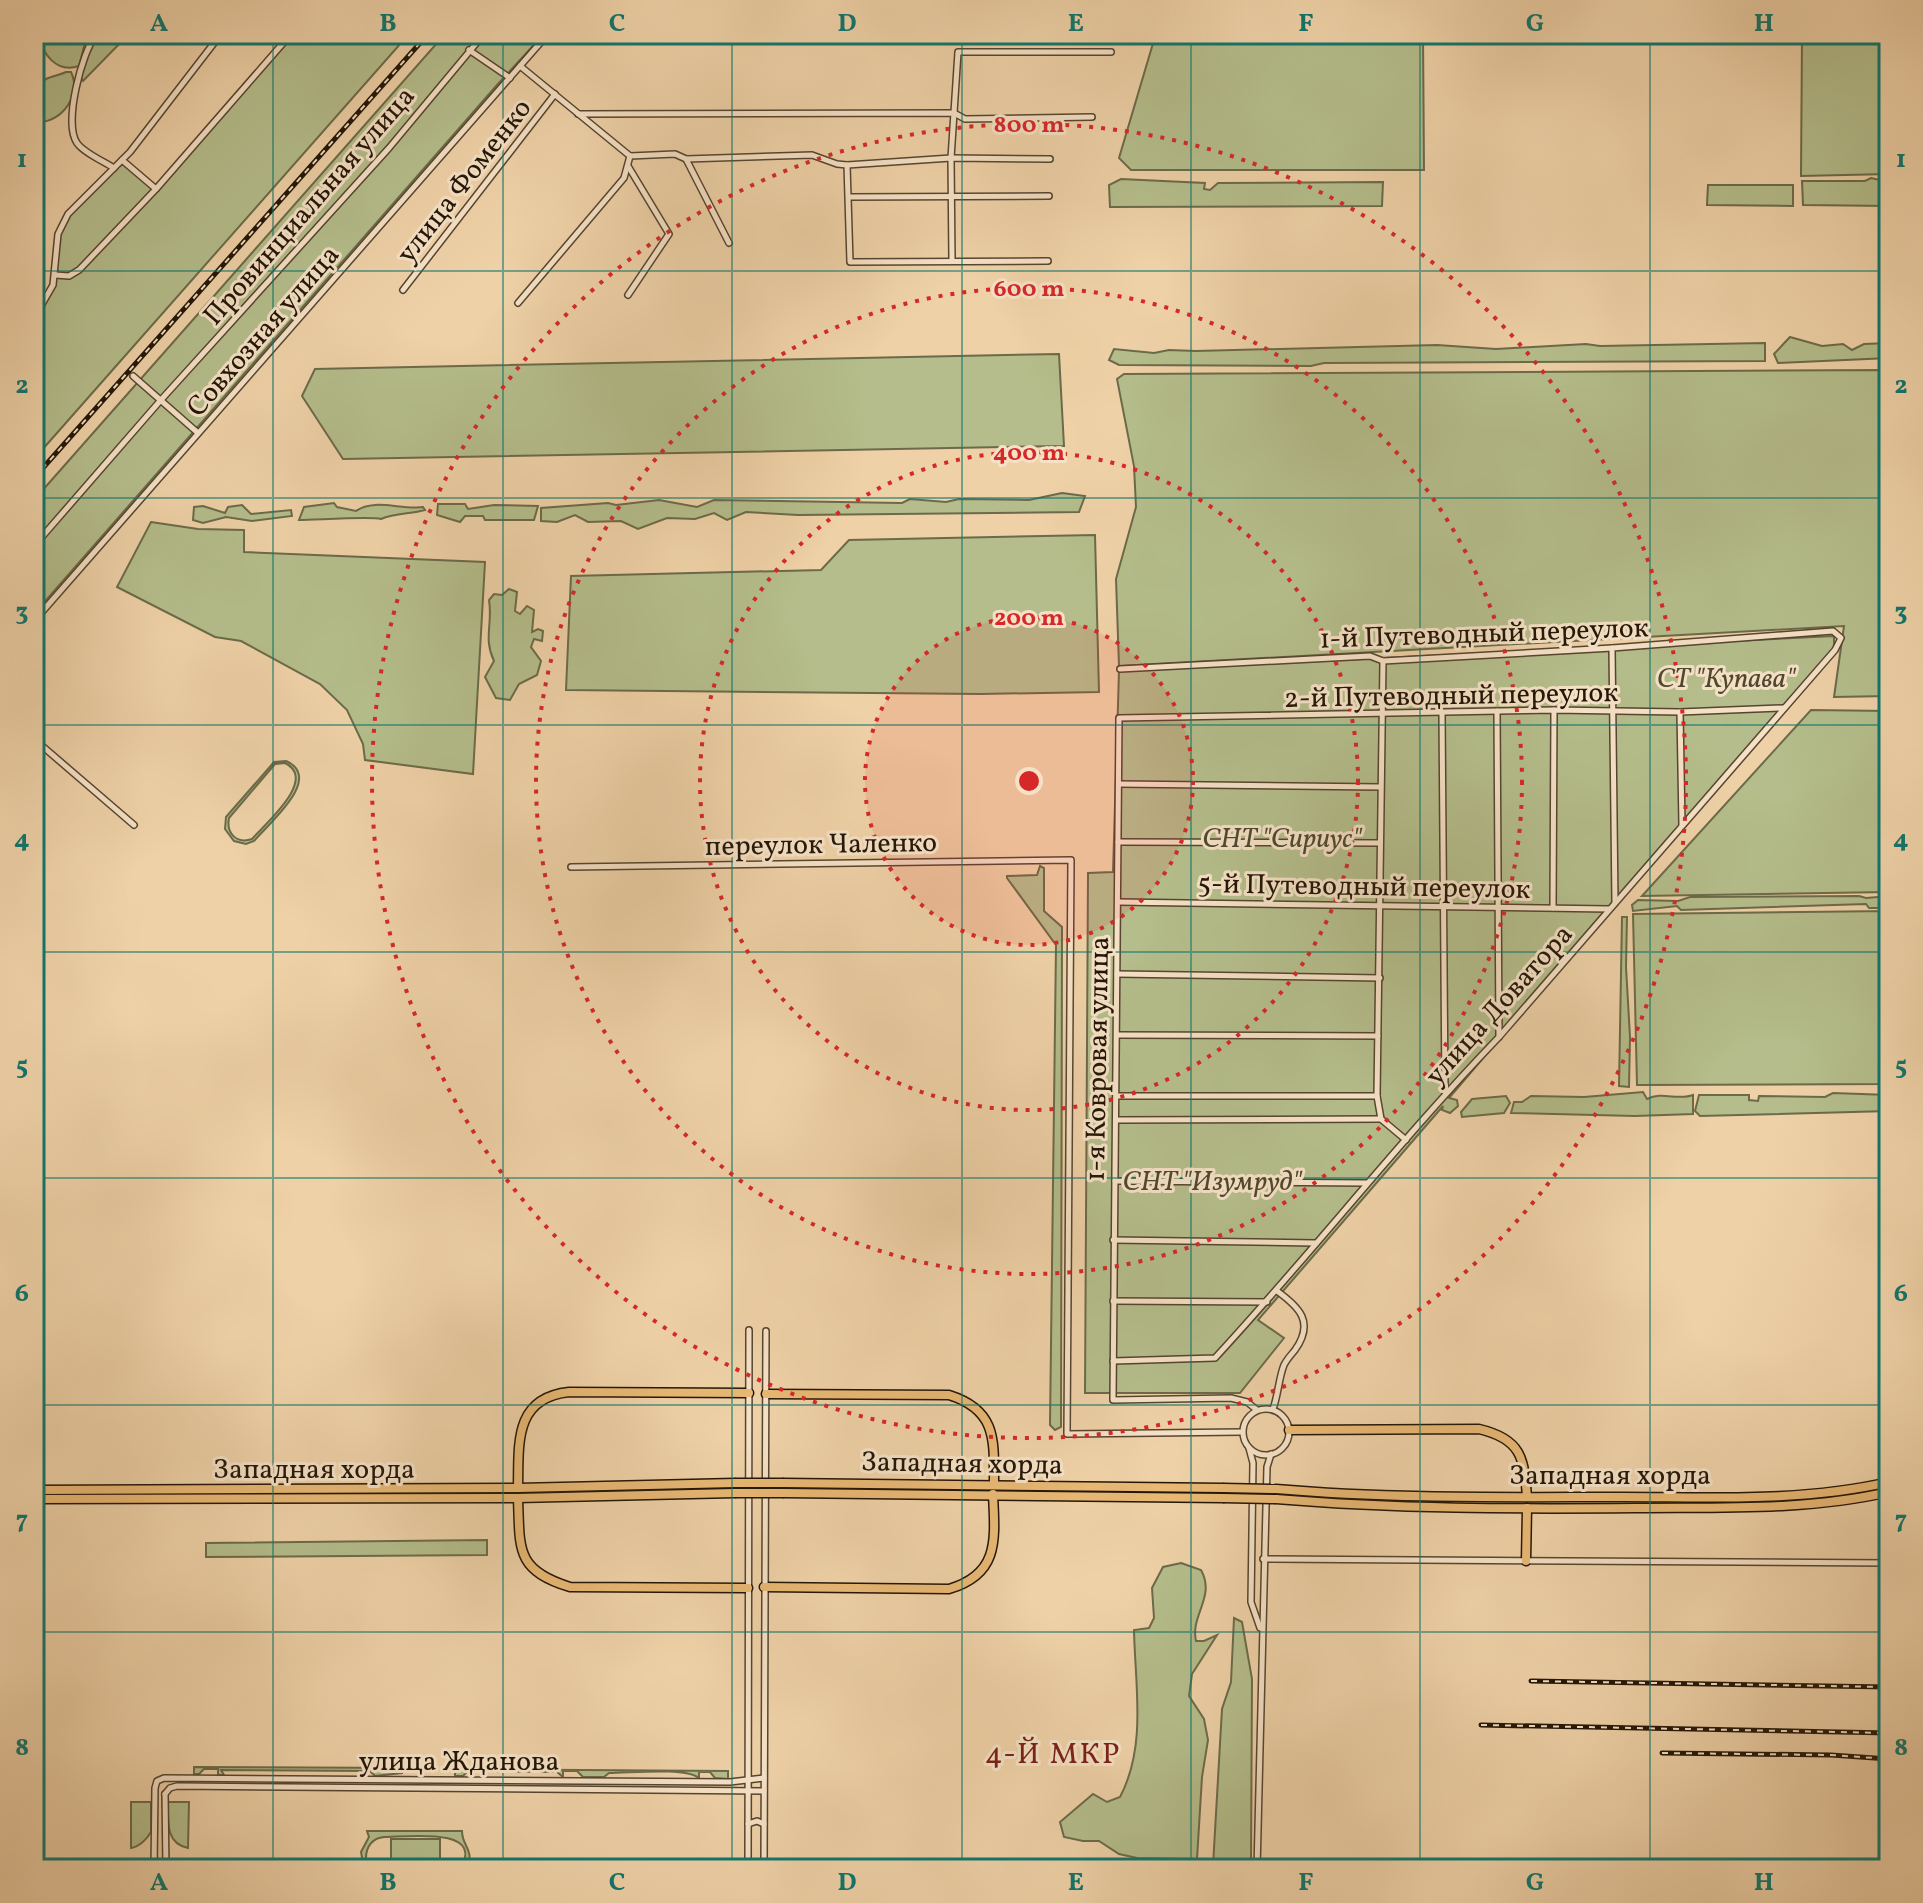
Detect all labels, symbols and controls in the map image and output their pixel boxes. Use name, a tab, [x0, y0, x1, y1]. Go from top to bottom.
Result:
text: A	[150, 6, 169, 42]
text: B	[379, 6, 397, 42]
text: C	[609, 6, 625, 42]
text: D	[837, 6, 857, 42]
text: E	[1068, 6, 1084, 42]
text: F	[1298, 6, 1314, 42]
text: G	[1526, 6, 1544, 42]
text: H	[1754, 6, 1774, 42]
street label: Провинциальная улица	[195, 79, 425, 335]
street label: улица Фоменко	[388, 91, 542, 272]
text: 800 m	[994, 109, 1064, 143]
text: 1	[17, 142, 27, 178]
text: 1	[1896, 142, 1906, 178]
street label: Совхозная улица	[178, 237, 350, 426]
text: 600 m	[994, 273, 1064, 307]
text: 2	[15, 368, 29, 404]
text: 2	[1894, 368, 1908, 404]
text: 400 m	[993, 437, 1065, 471]
text: 3	[15, 595, 29, 631]
text: 3	[1894, 595, 1908, 631]
text: 200 m	[994, 602, 1064, 636]
street label: 1-й Путеводный переулок	[1319, 609, 1649, 660]
park label: СТ "Купава"	[1657, 660, 1797, 699]
street label: 2-й Путеводный переулок	[1284, 674, 1619, 719]
centre of rings	[1015, 767, 1043, 795]
park label: СНТ "Сириус"	[1202, 820, 1363, 859]
text: 4	[14, 822, 30, 858]
text: 4	[1893, 822, 1909, 858]
street label: переулок Чаленко	[705, 824, 937, 867]
street label: 5-й Путеводный переулок	[1197, 865, 1531, 910]
street label: улица Доватора	[1417, 917, 1583, 1095]
street label: 1-я Ковровая улица	[1077, 936, 1120, 1182]
text: 5	[16, 1049, 28, 1085]
text: 5	[1895, 1049, 1907, 1085]
park label: СНТ "Изумруд"	[1122, 1163, 1303, 1202]
text: 6	[15, 1276, 29, 1312]
text: 6	[1894, 1276, 1908, 1312]
street label: Западная хорда	[861, 1443, 1063, 1486]
street label: Западная хорда	[213, 1451, 415, 1490]
street label: Западная хорда	[1509, 1457, 1711, 1496]
text: 7	[16, 1503, 28, 1539]
text: 7	[1895, 1503, 1907, 1539]
text: 8	[15, 1730, 29, 1766]
text: 8	[1894, 1730, 1908, 1766]
district label: 4-Й МКР	[985, 1734, 1121, 1776]
street label: улица Жданова	[359, 1743, 559, 1782]
text: A	[150, 1865, 169, 1901]
text: B	[379, 1865, 397, 1901]
text: C	[609, 1865, 625, 1901]
text: D	[837, 1865, 857, 1901]
text: E	[1068, 1865, 1084, 1901]
text: F	[1298, 1865, 1314, 1901]
text: G	[1526, 1865, 1544, 1901]
text: H	[1754, 1865, 1774, 1901]

